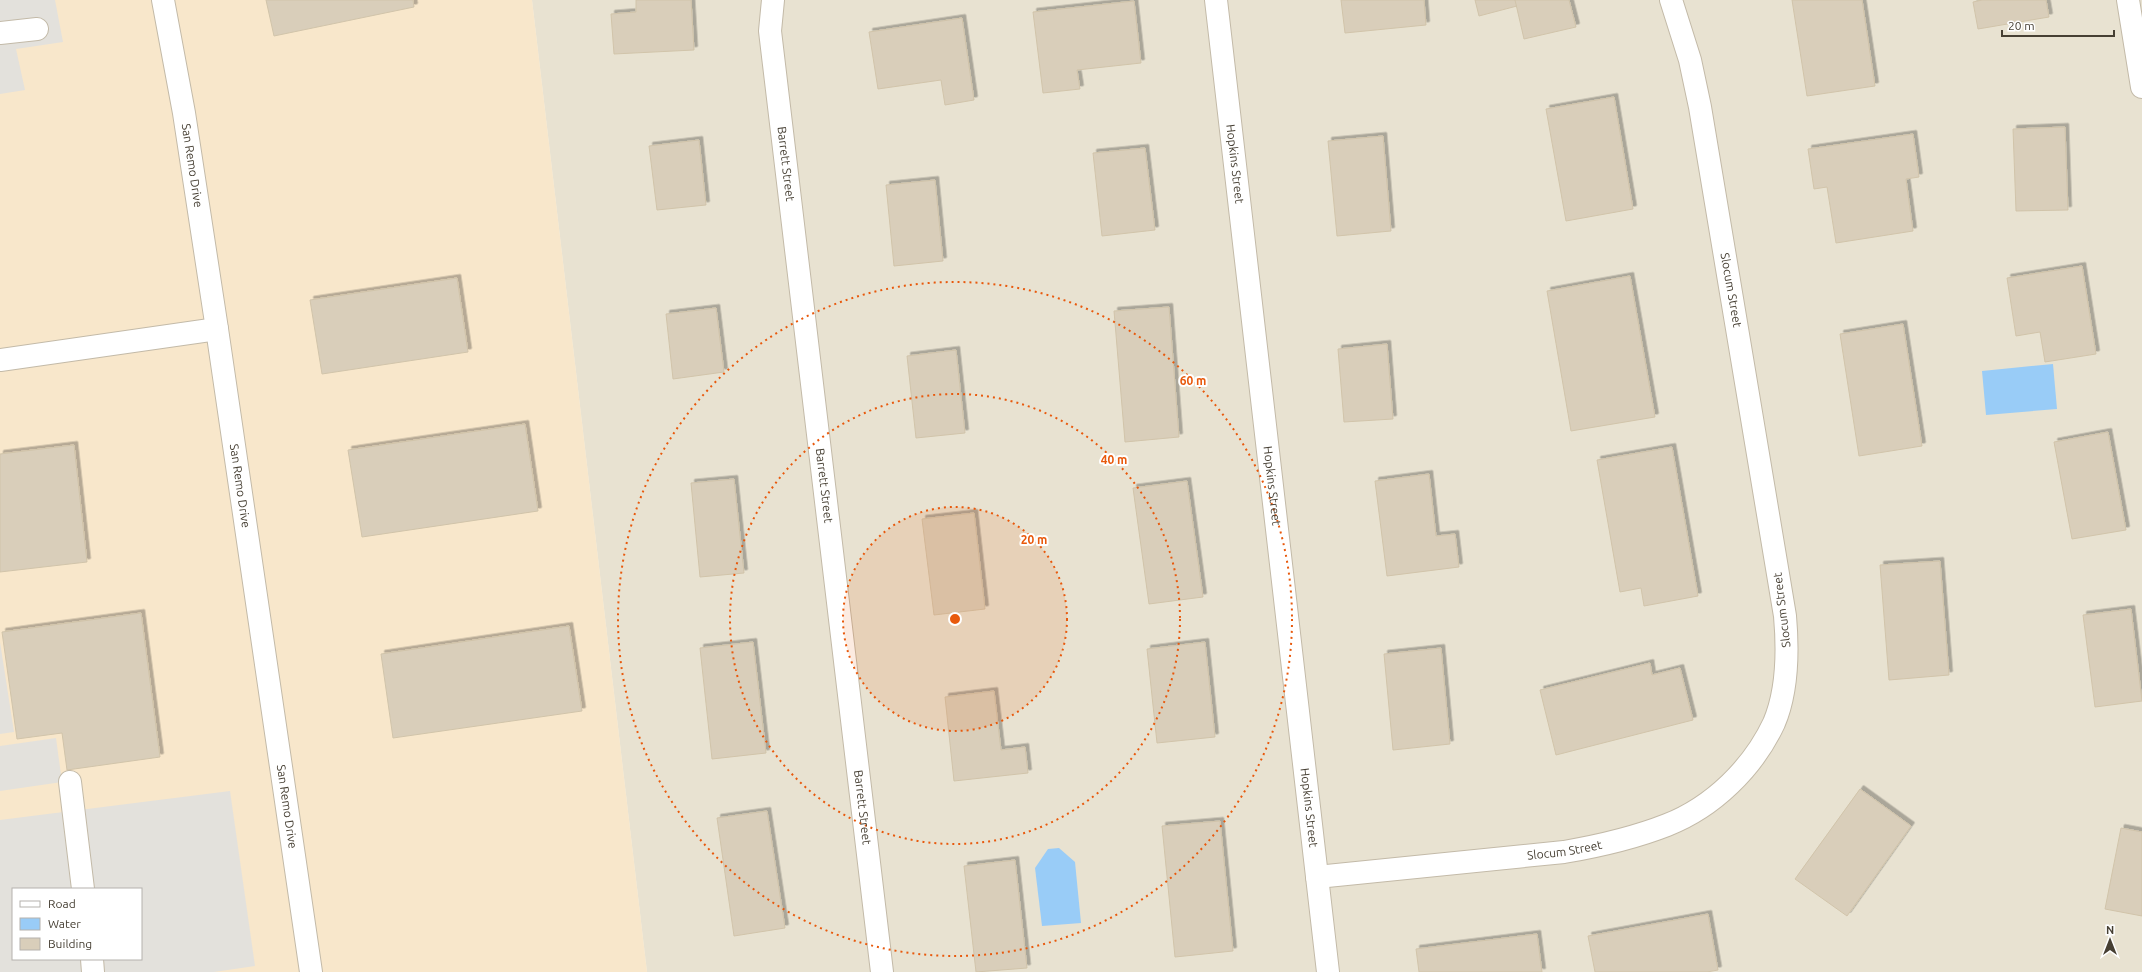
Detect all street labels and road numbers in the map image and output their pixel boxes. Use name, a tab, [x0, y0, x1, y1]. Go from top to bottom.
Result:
street label: San Remo Drive	[180, 123, 205, 208]
street label: Hopkins Street	[1224, 123, 1246, 205]
street label: Barrett Street	[775, 126, 797, 202]
street label: Slocum Street	[1719, 252, 1744, 328]
street label: San Remo Drive	[228, 443, 253, 529]
street label: Hopkins Street	[1261, 445, 1284, 526]
street label: Barrett Street	[814, 447, 836, 524]
street label: Slocum Street	[1770, 572, 1793, 648]
street label: San Remo Drive	[275, 764, 300, 849]
street label: Hopkins Street	[1299, 767, 1321, 848]
street label: Barrett Street	[852, 769, 874, 846]
street label: Slocum Street	[1526, 838, 1603, 862]

